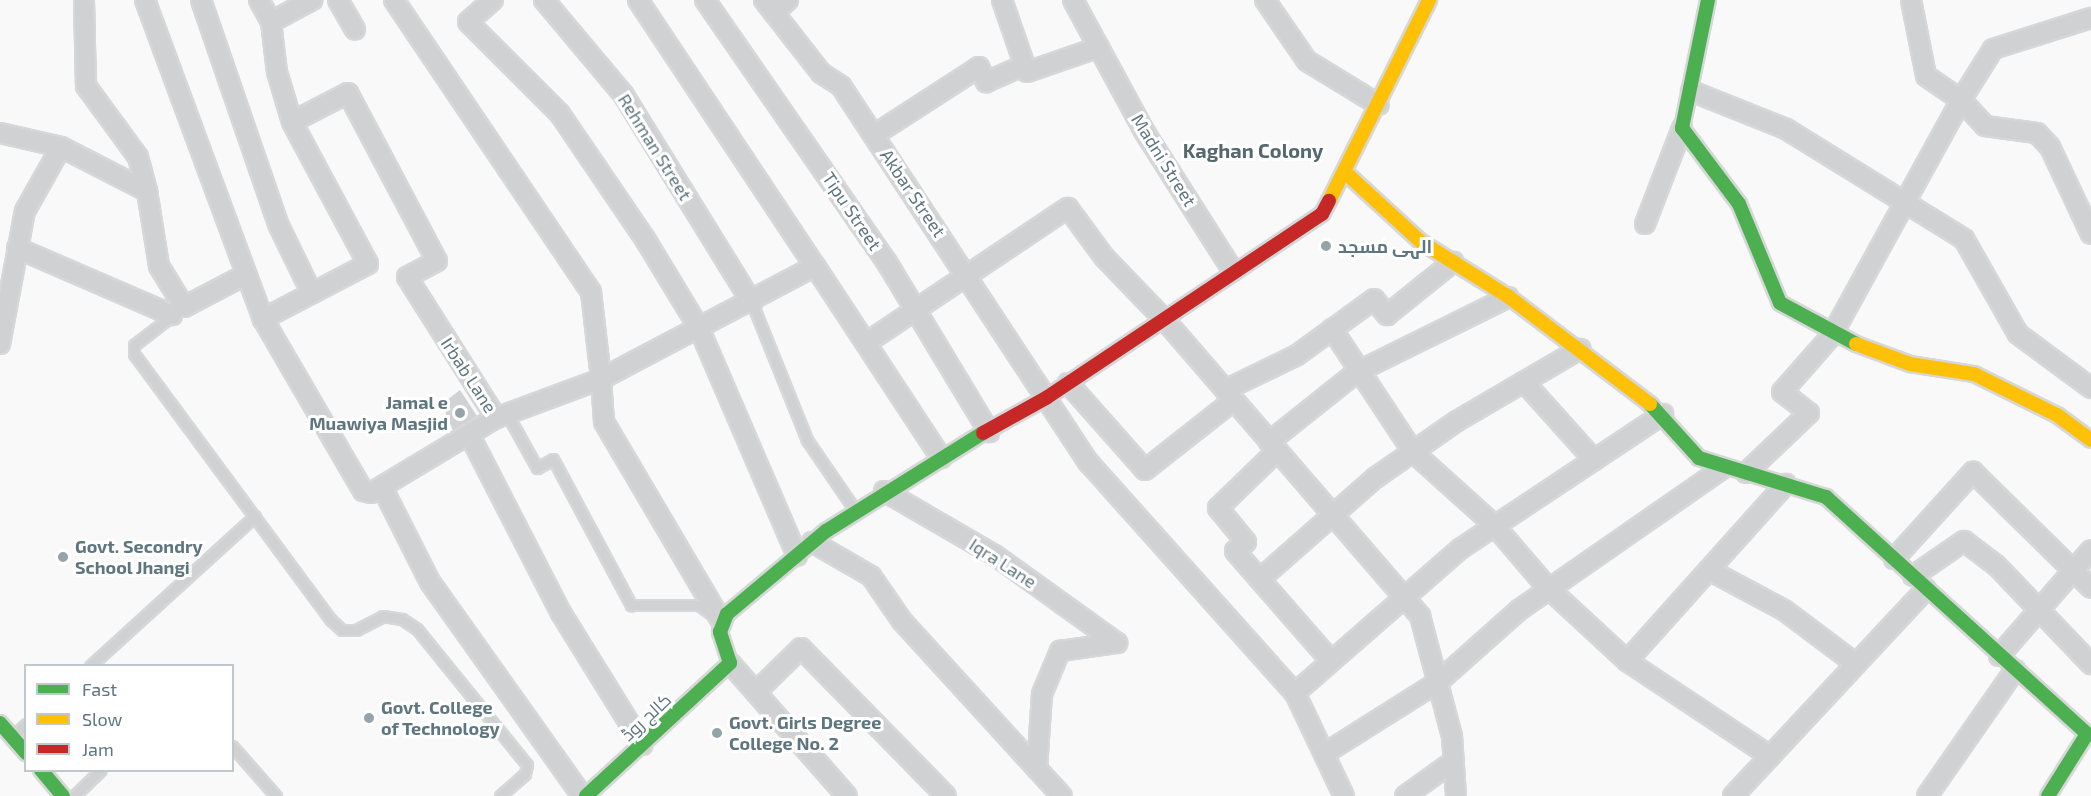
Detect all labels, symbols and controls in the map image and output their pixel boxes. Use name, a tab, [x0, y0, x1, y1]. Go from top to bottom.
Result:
street label: Rehman Street	[614, 90, 696, 204]
street label: Madni Street	[1127, 110, 1201, 210]
district label: Kaghan Colony	[1183, 138, 1323, 162]
street label: Akbar Street	[876, 145, 950, 241]
street label: Tipu Street	[818, 168, 886, 254]
place label: الہی مسجد	[1338, 235, 1432, 257]
marker: الہی مسجد	[1319, 239, 1333, 253]
street label: Irbab Lane	[437, 333, 501, 417]
place label: Jamal e Muawiya Masjid	[309, 392, 448, 434]
marker: Jamal e Muawiya Masjid	[453, 406, 467, 420]
street label: Iqra Lane	[966, 533, 1040, 593]
place label: Govt. Secondry School Jhangi	[75, 536, 203, 578]
marker: Govt. Secondry School Jhangi	[56, 550, 70, 564]
legend	[24, 664, 234, 772]
text: Fast	[82, 678, 117, 700]
street label: کالج روڈ	[617, 689, 675, 745]
place label: Govt. College of Technology	[381, 697, 501, 740]
text: Slow	[82, 708, 122, 730]
marker: Govt. College of Technology	[362, 711, 376, 725]
place label: Govt. Girls Degree College No. 2	[729, 712, 881, 754]
marker: Govt. Girls Degree College No. 2	[710, 726, 724, 740]
text: Jam	[82, 738, 114, 760]

